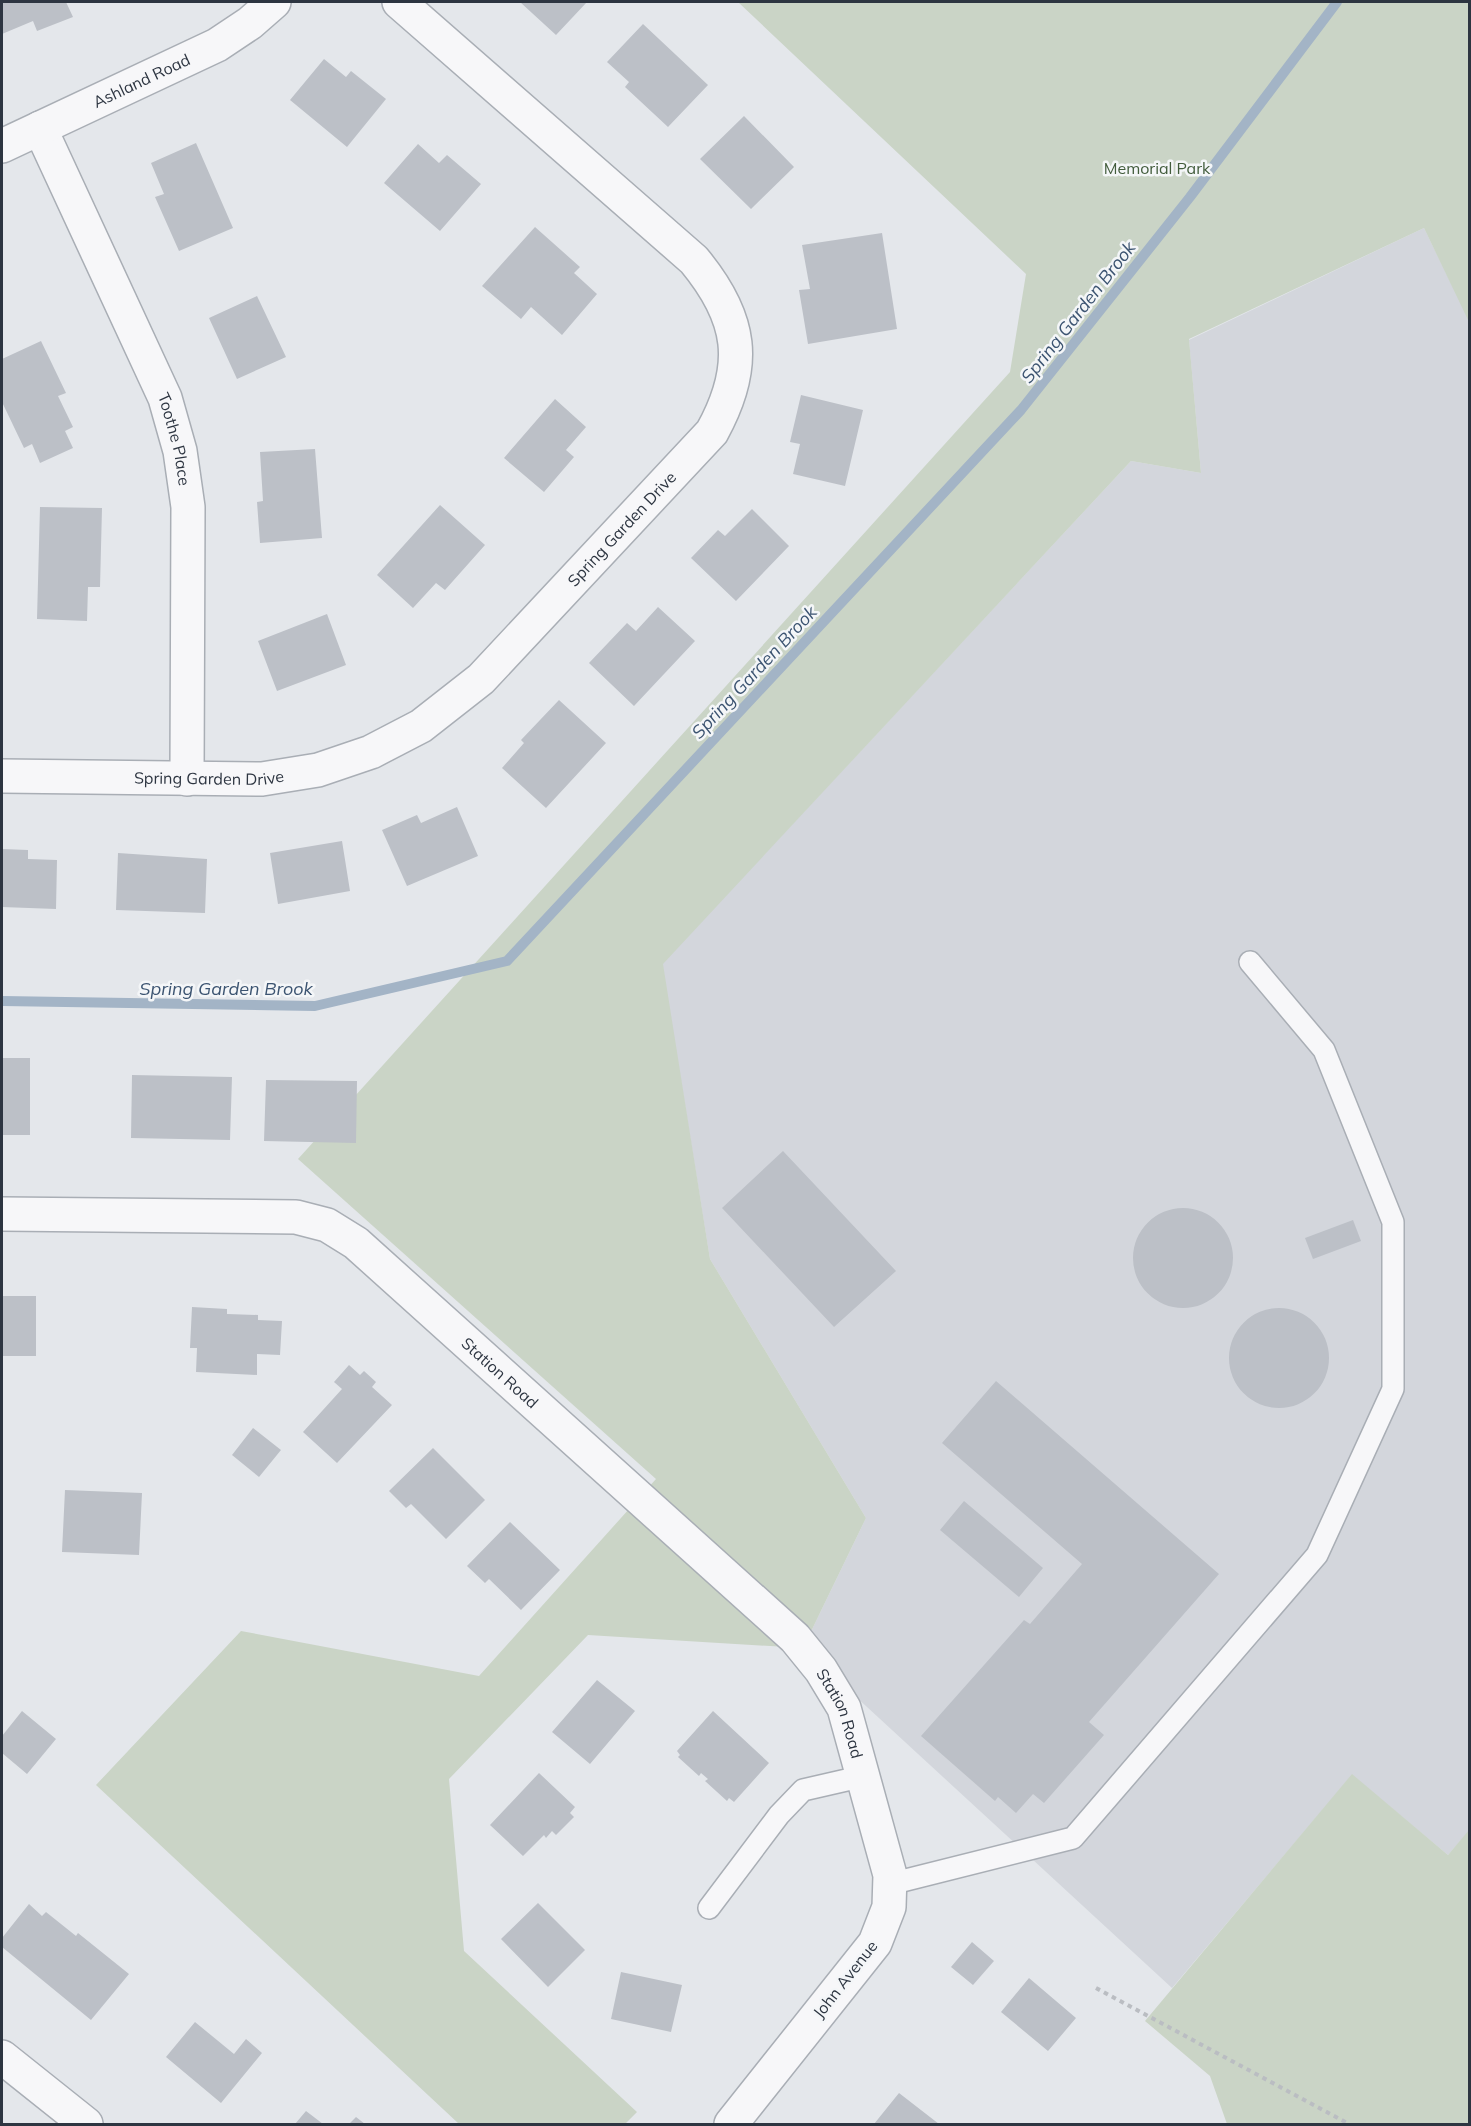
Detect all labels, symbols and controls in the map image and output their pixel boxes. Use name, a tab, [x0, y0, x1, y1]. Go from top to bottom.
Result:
street label: Ashland Road	[90, 49, 193, 112]
park label: Memorial Park	[1104, 158, 1211, 178]
water label: Spring Garden Brook	[1015, 236, 1141, 387]
street label: Toothe Place	[154, 389, 195, 487]
street label: Spring Garden Drive	[563, 467, 680, 590]
water label: Spring Garden Brook	[686, 600, 822, 743]
street label: Spring Garden Drive	[134, 766, 285, 789]
water label: Spring Garden Brook	[139, 977, 314, 1000]
street label: Station Road	[458, 1333, 543, 1412]
street label: Station Road	[812, 1665, 867, 1761]
street label: John Avenue	[808, 1936, 882, 2022]

